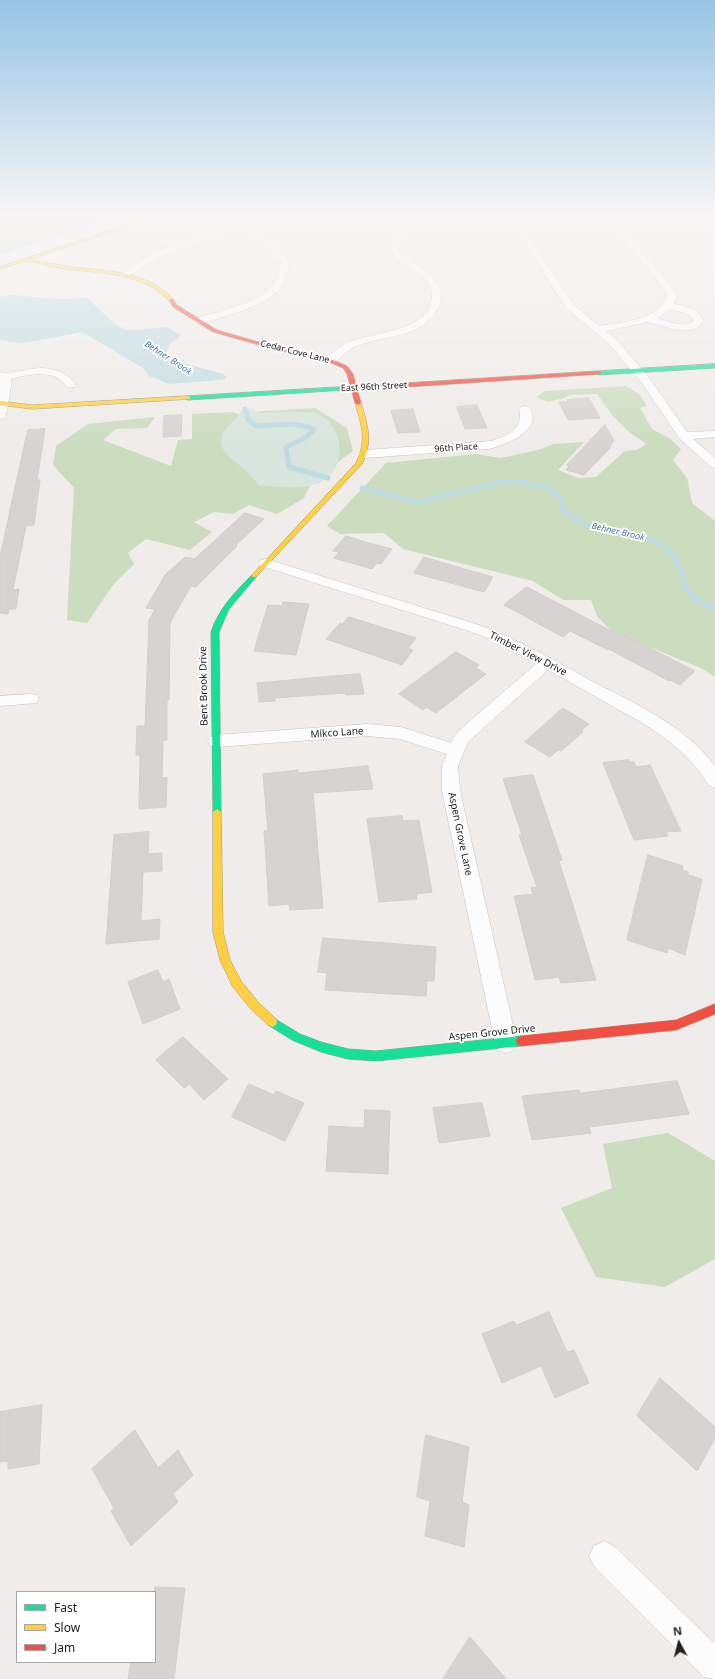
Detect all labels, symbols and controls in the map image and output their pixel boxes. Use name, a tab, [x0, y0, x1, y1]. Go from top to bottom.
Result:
street label: Cedar Cove Lane	[259, 338, 331, 366]
water label: Behner Brook	[142, 339, 194, 377]
street label: East 96th Street	[340, 380, 408, 394]
street label: 96th Place	[434, 441, 478, 455]
water label: Behner Brook	[590, 521, 646, 543]
street label: Timber View Drive	[487, 629, 569, 679]
street label: Bent Brook Drive	[197, 646, 211, 726]
street label: Mikco Lane	[310, 725, 364, 741]
street label: Aspen Grove Lane	[445, 791, 475, 877]
street label: Aspen Grove Drive	[448, 1022, 536, 1044]
legend	[16, 1591, 156, 1663]
text: Fast	[54, 1599, 77, 1616]
text: Slow	[54, 1619, 80, 1636]
north arrow	[659, 1623, 699, 1663]
text: N	[672, 1623, 683, 1639]
text: Jam	[54, 1639, 75, 1656]

